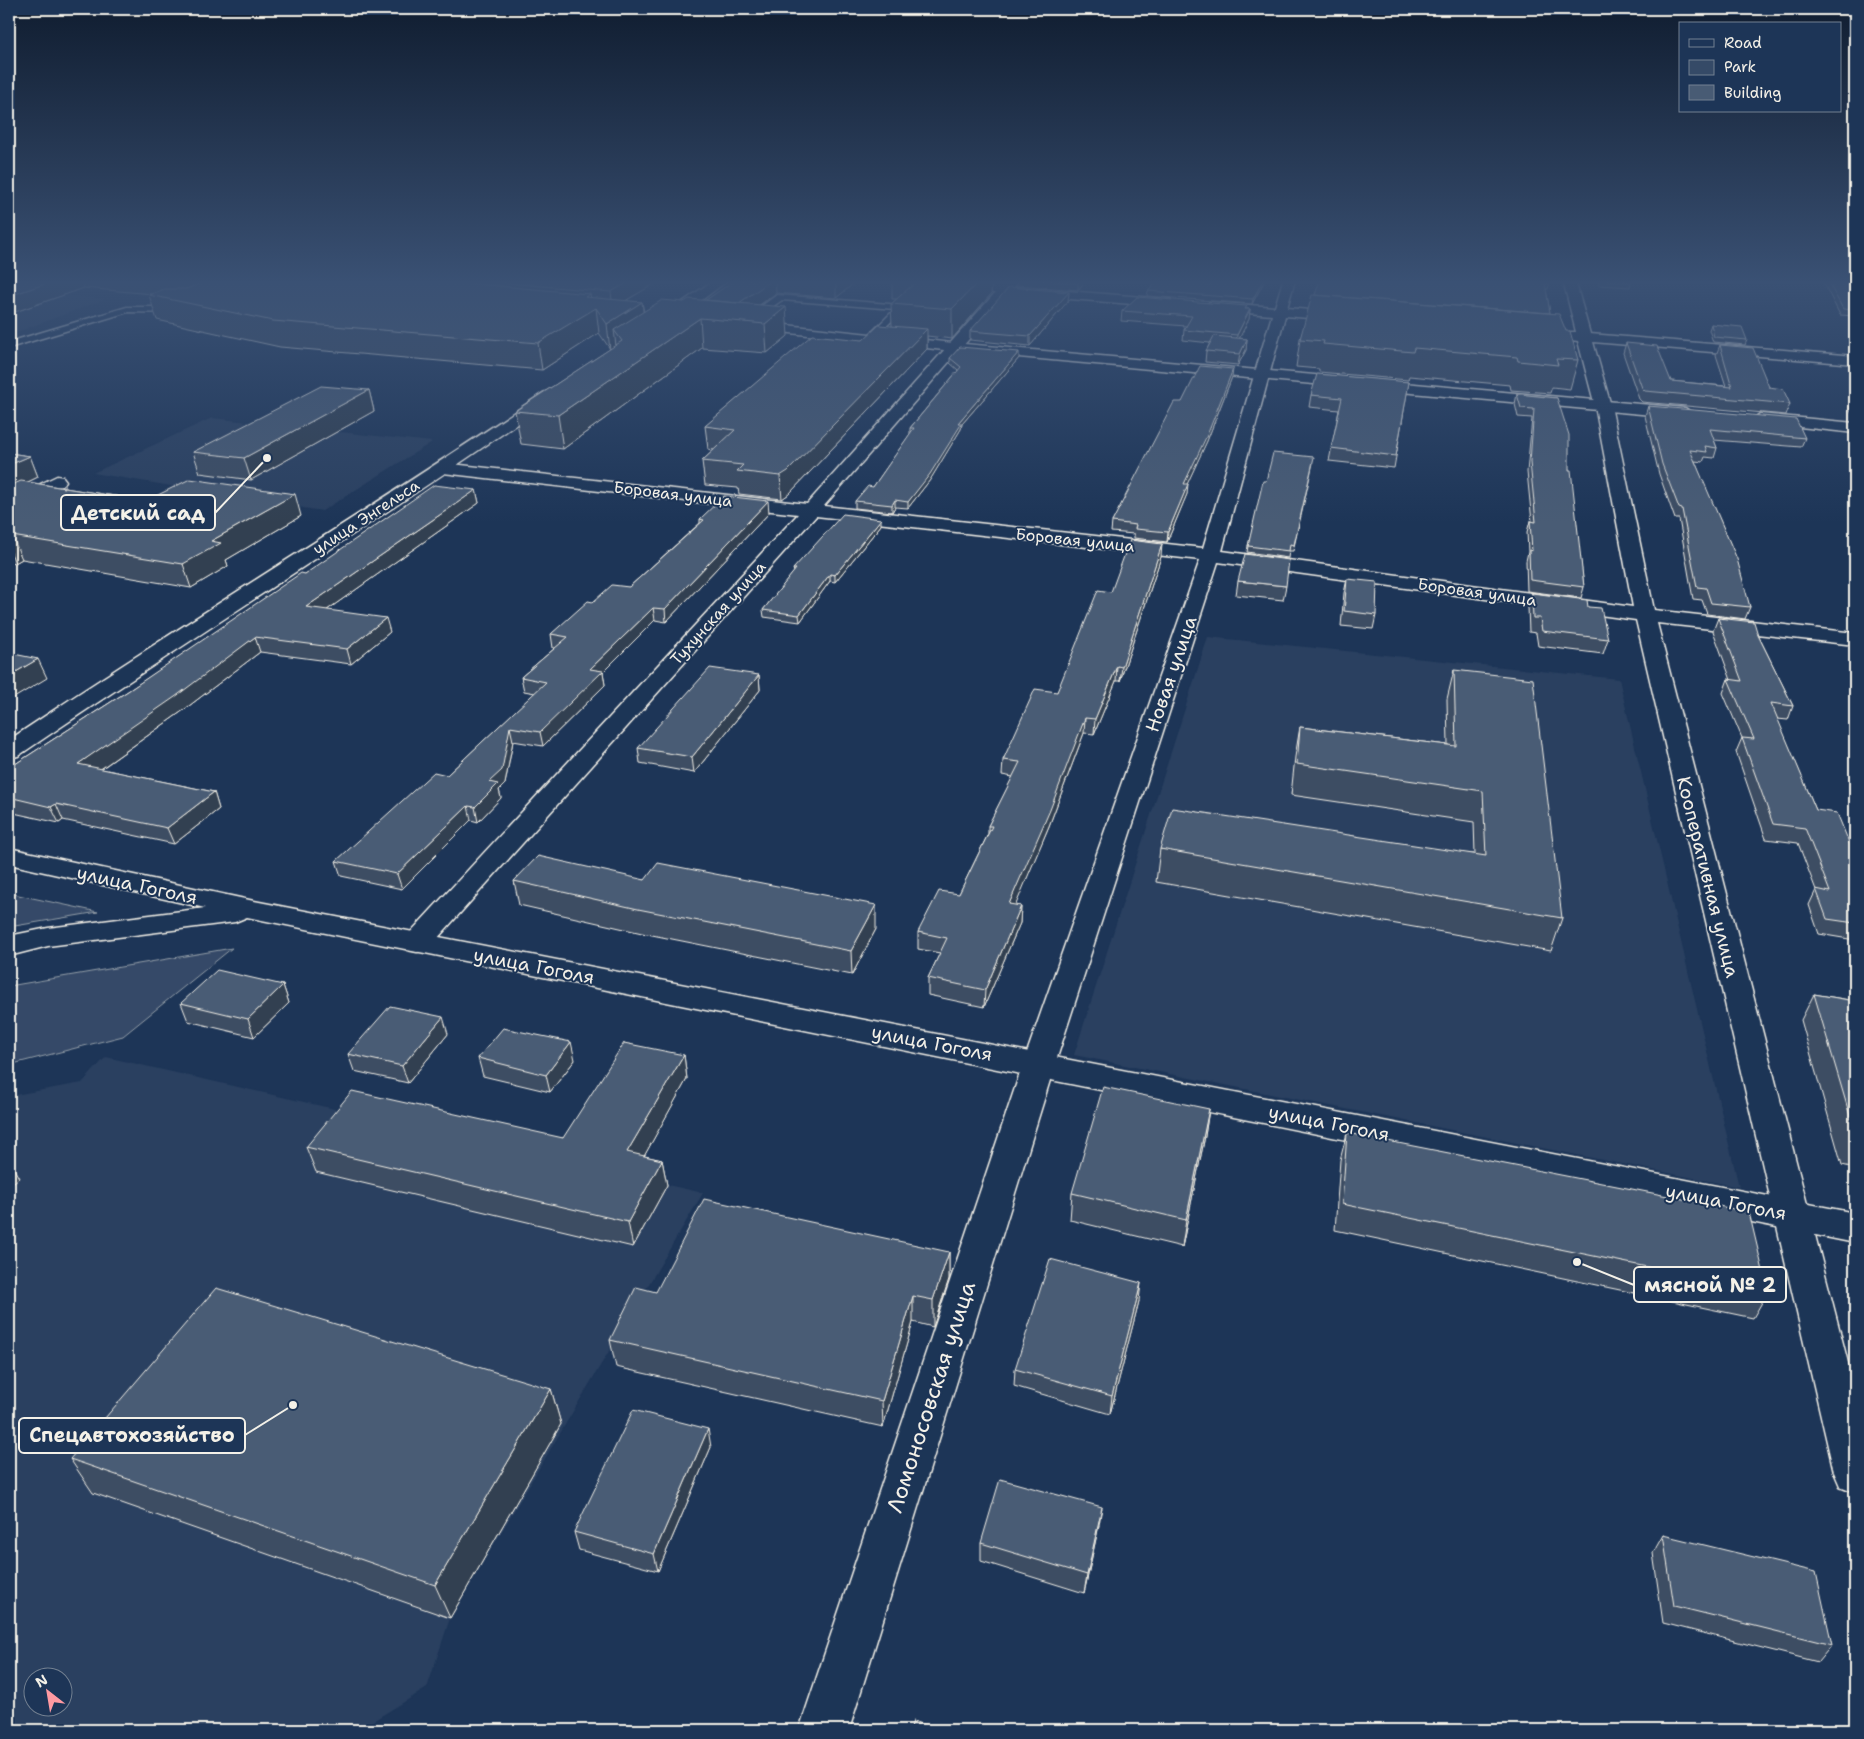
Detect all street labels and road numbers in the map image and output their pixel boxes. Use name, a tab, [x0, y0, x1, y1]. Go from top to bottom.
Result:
street label: улица Энгельса	[309, 475, 423, 559]
street label: Боровая улица	[612, 476, 734, 512]
street label: Боровая улица	[1014, 523, 1136, 557]
street label: Тухунская улица	[666, 557, 770, 669]
street label: Боровая улица	[1416, 573, 1538, 611]
street label: Новая улица	[1139, 612, 1203, 735]
street label: Кооперативная улица	[1671, 774, 1745, 980]
street label: улица Гоголя	[74, 860, 200, 910]
street label: улица Гоголя	[471, 942, 597, 990]
street label: улица Гоголя	[869, 1019, 995, 1067]
street label: улица Гоголя	[1266, 1099, 1392, 1147]
street label: улица Гоголя	[1663, 1178, 1789, 1226]
street label: Ломоносовская улица	[880, 1277, 982, 1516]

